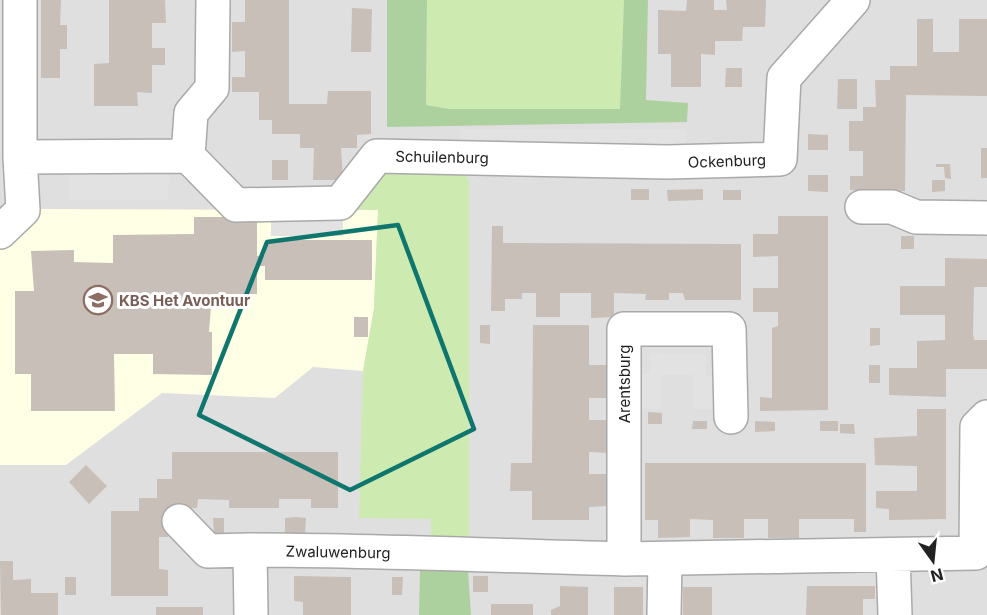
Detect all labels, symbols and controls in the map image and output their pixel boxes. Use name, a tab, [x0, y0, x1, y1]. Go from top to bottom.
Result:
street label: Schuilenburg	[395, 147, 489, 167]
street label: Ockenburg	[688, 150, 766, 172]
school or university icon: KBS Het Avontuur	[82, 284, 114, 316]
place label: KBS Het Avontuur	[119, 291, 250, 310]
street label: Arentsburg	[615, 345, 634, 423]
north arrow	[903, 531, 963, 591]
street label: Zwaluwenburg	[285, 542, 391, 562]
text: N	[928, 564, 945, 587]

